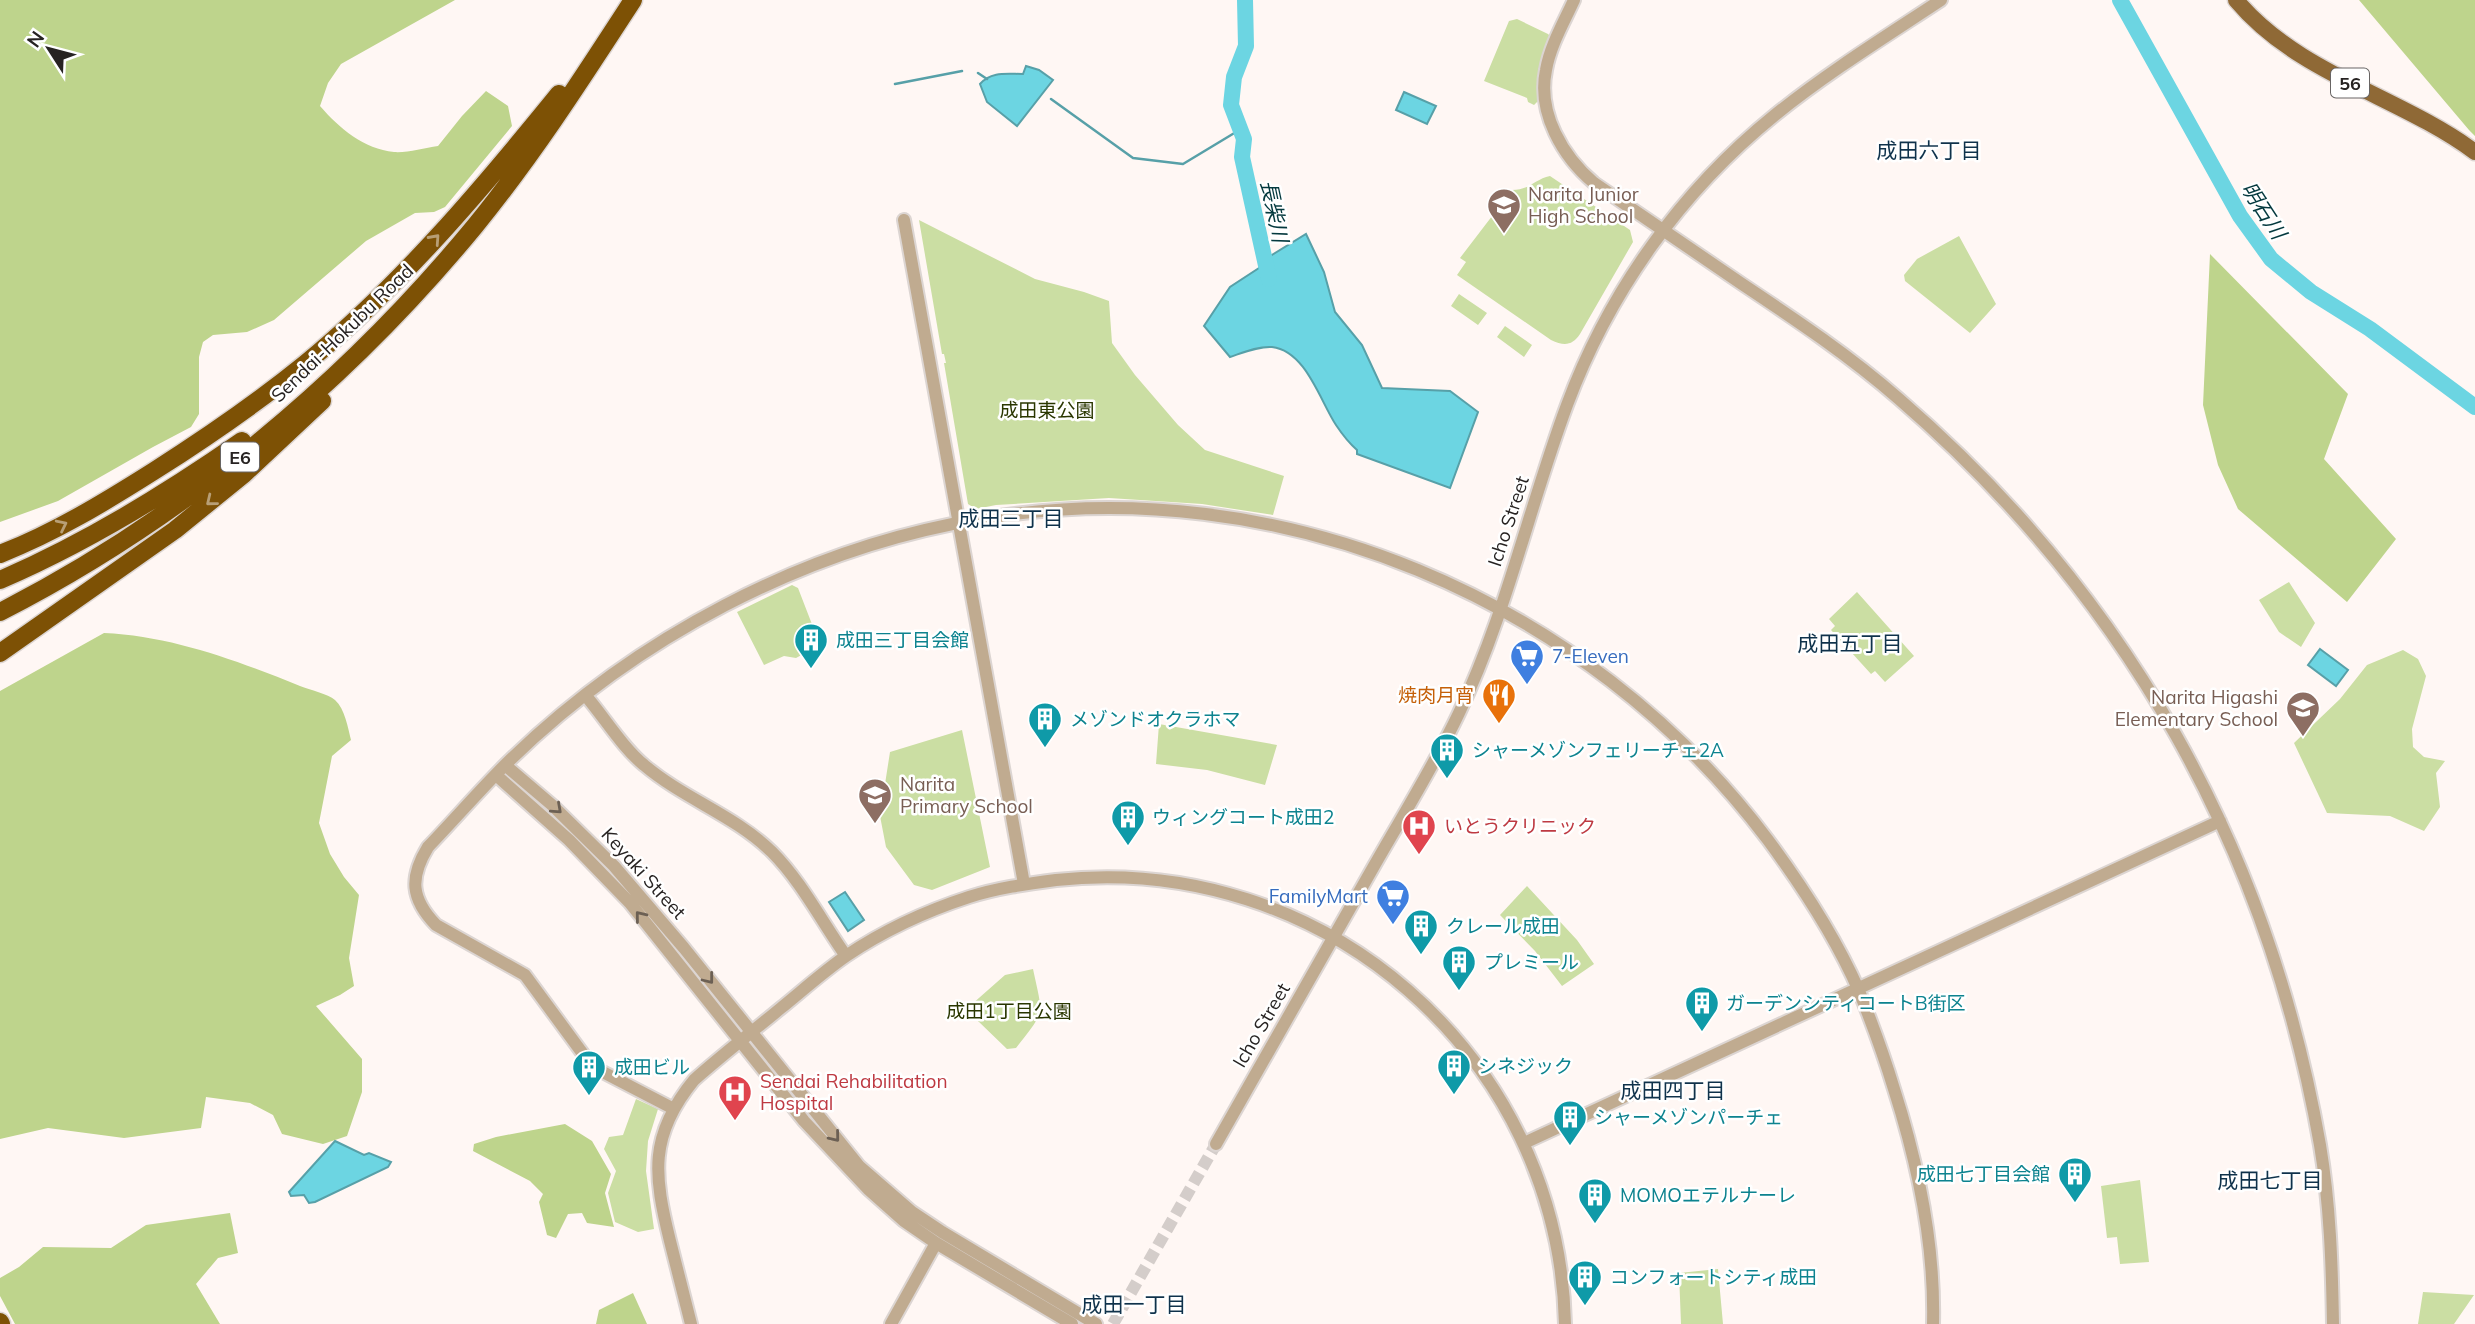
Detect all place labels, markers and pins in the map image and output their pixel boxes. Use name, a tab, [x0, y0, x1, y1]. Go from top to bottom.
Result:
place label: Narita Junior High School	[1528, 182, 1639, 228]
school or university icon: Narita Junior High School	[1485, 186, 1523, 235]
building icon: 成田三丁目会館	[792, 621, 830, 670]
place label: 成田三丁目会館	[836, 628, 969, 652]
supermarket icon: 7-Eleven	[1508, 637, 1546, 686]
place label: 7-Eleven	[1552, 644, 1629, 668]
restaurant icon: 焼肉月宵	[1480, 676, 1518, 725]
place label: 焼肉月宵	[1398, 683, 1474, 707]
place label: Narita Higashi Elementary School	[2115, 685, 2278, 731]
school or university icon: Narita Higashi Elementary School	[2284, 689, 2322, 738]
building icon: メゾンドオクラホマ	[1026, 700, 1064, 749]
place label: メゾンドオクラホマ	[1070, 707, 1241, 731]
building icon: シャーメゾンフェリーチェ2A	[1428, 731, 1466, 780]
place label: シャーメゾンフェリーチェ2A	[1472, 738, 1724, 762]
place label: Narita Primary School	[900, 772, 1033, 818]
school or university icon: Narita Primary School	[856, 776, 894, 825]
building icon: ウィングコート成田2	[1109, 798, 1147, 847]
place label: ウィングコート成田2	[1152, 805, 1334, 829]
hospital icon: いとうクリニック	[1400, 807, 1438, 856]
place label: いとうクリニック	[1444, 814, 1596, 838]
supermarket icon: FamilyMart	[1374, 877, 1412, 926]
place label: FamilyMart	[1269, 884, 1368, 908]
building icon: クレール成田	[1402, 907, 1440, 956]
place label: クレール成田	[1446, 914, 1560, 938]
building icon: プレミール	[1440, 943, 1478, 992]
place label: プレミール	[1484, 950, 1579, 974]
building icon: ガーデンシティコートB街区	[1683, 984, 1721, 1033]
place label: ガーデンシティコートB街区	[1726, 991, 1966, 1015]
building icon: シネジック	[1435, 1047, 1473, 1096]
building icon: 成田ビル	[570, 1048, 608, 1097]
place label: シネジック	[1478, 1054, 1573, 1078]
place label: 成田ビル	[614, 1055, 690, 1079]
place label: Sendai Rehabilitation Hospital	[760, 1069, 948, 1115]
hospital icon: Sendai Rehabilitation Hospital	[716, 1073, 754, 1122]
building icon: シャーメゾンパーチェ	[1551, 1098, 1589, 1147]
place label: シャーメゾンパーチェ	[1594, 1105, 1783, 1129]
building icon: 成田七丁目会館	[2056, 1155, 2094, 1204]
place label: 成田七丁目会館	[1917, 1162, 2050, 1186]
building icon: MOMOエテルナーレ	[1576, 1176, 1614, 1225]
place label: MOMOエテルナーレ	[1620, 1183, 1796, 1207]
building icon: コンフォートシティ成田	[1566, 1258, 1604, 1307]
place label: コンフォートシティ成田	[1610, 1265, 1817, 1289]

